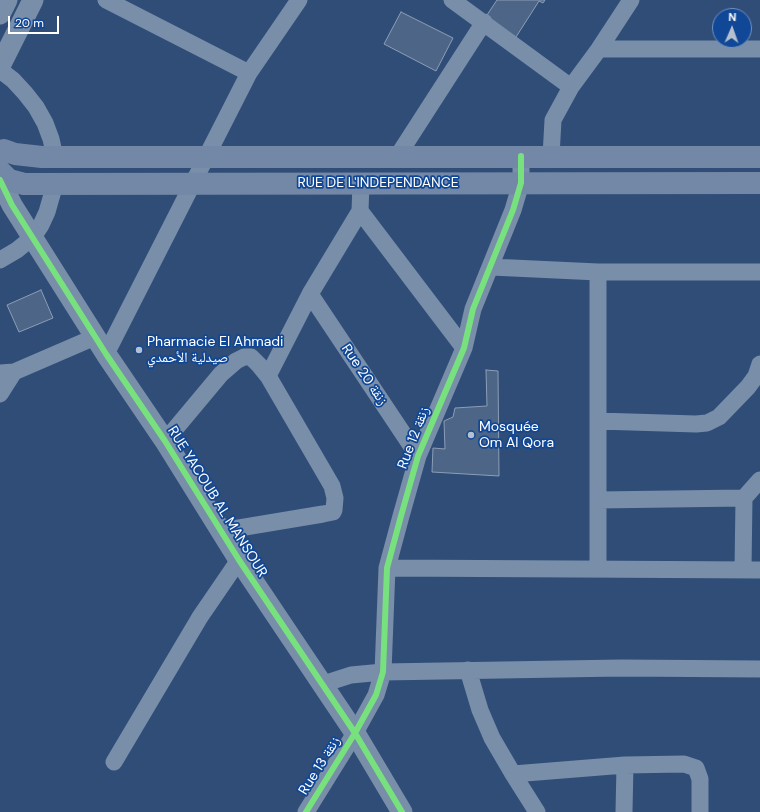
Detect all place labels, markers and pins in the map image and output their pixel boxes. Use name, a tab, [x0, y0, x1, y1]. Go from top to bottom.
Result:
place label: Pharmacie El Ahmadi صيدلية الأحمدي	[147, 334, 283, 366]
marker: Pharmacie El Ahmadi صيدلية الأحمدي	[134, 345, 144, 355]
place label: Mosquée Om Al Qora	[479, 419, 554, 452]
marker: Mosquée Om Al Qora	[466, 430, 476, 440]

